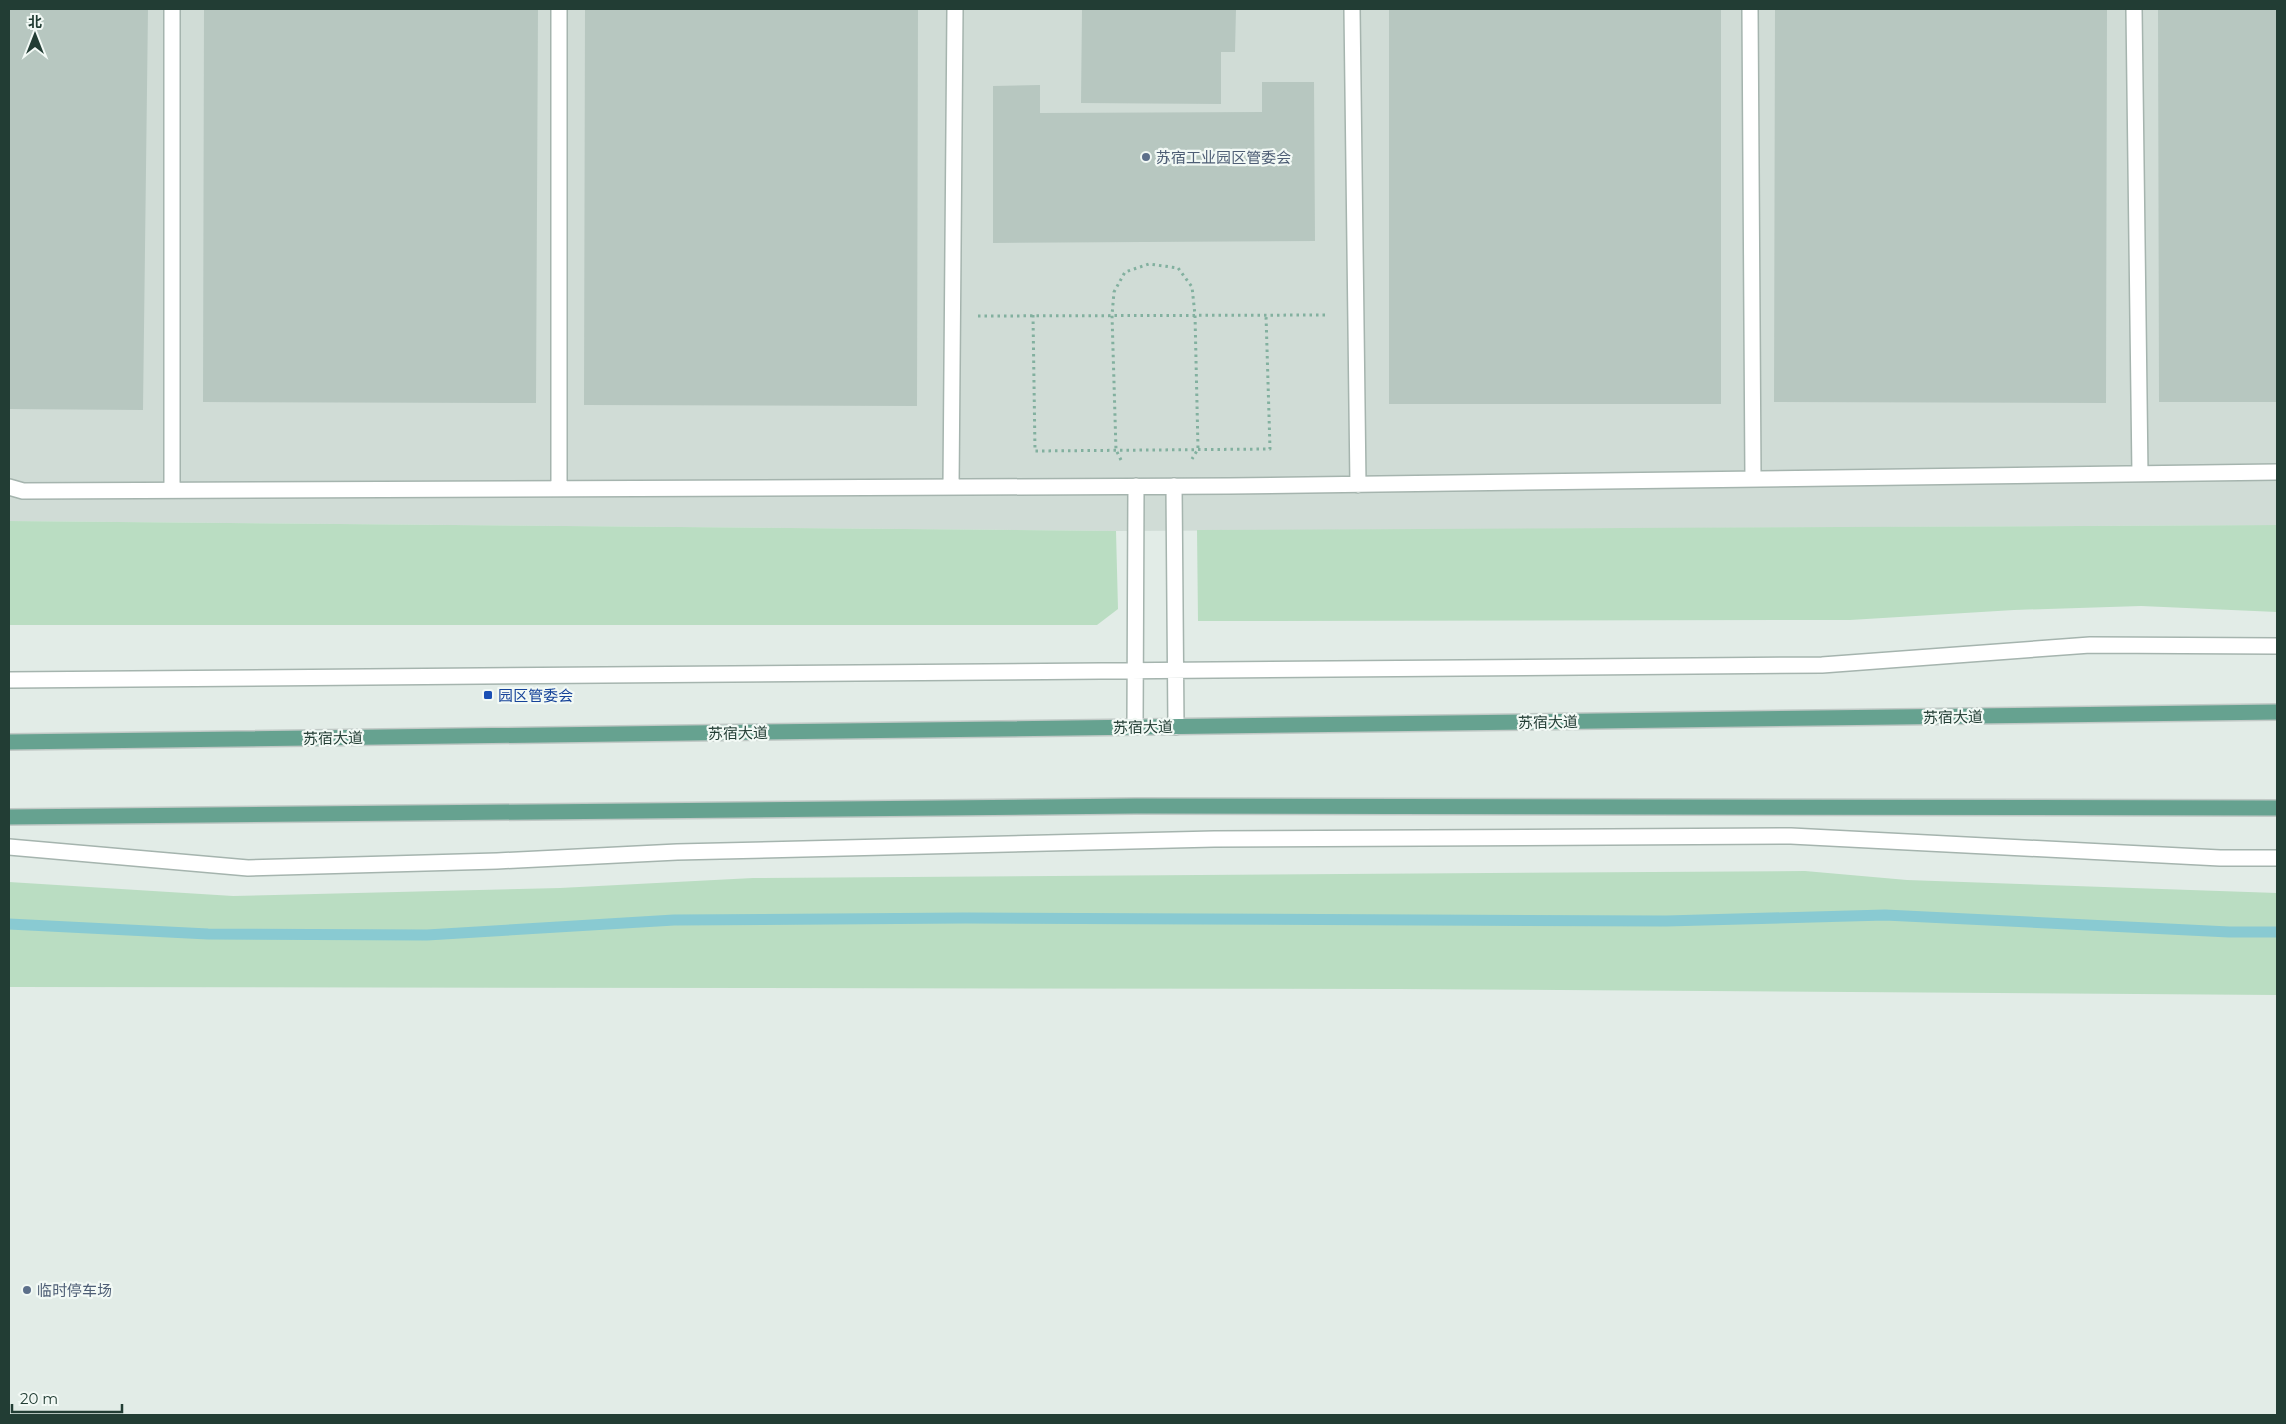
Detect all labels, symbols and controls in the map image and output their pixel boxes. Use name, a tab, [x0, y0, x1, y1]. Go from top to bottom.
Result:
north arrow	[10, 10, 60, 60]
text: 北	[28, 13, 42, 31]
place label: 苏宿工业园区管委会	[1156, 148, 1291, 167]
marker: 苏宿工业园区管委会	[1140, 151, 1152, 163]
place label: 园区管委会	[498, 686, 573, 705]
marker: 园区管委会	[482, 689, 494, 701]
street label: 苏宿大道	[1923, 707, 1983, 727]
street label: 苏宿大道	[1518, 712, 1578, 732]
street label: 苏宿大道	[1113, 717, 1173, 737]
street label: 苏宿大道	[708, 723, 768, 743]
street label: 苏宿大道	[303, 728, 363, 748]
place label: 临时停车场	[37, 1281, 112, 1300]
marker: 临时停车场	[21, 1284, 33, 1296]
scale bar	[12, 1382, 122, 1414]
text: 20 m	[20, 1389, 58, 1408]

